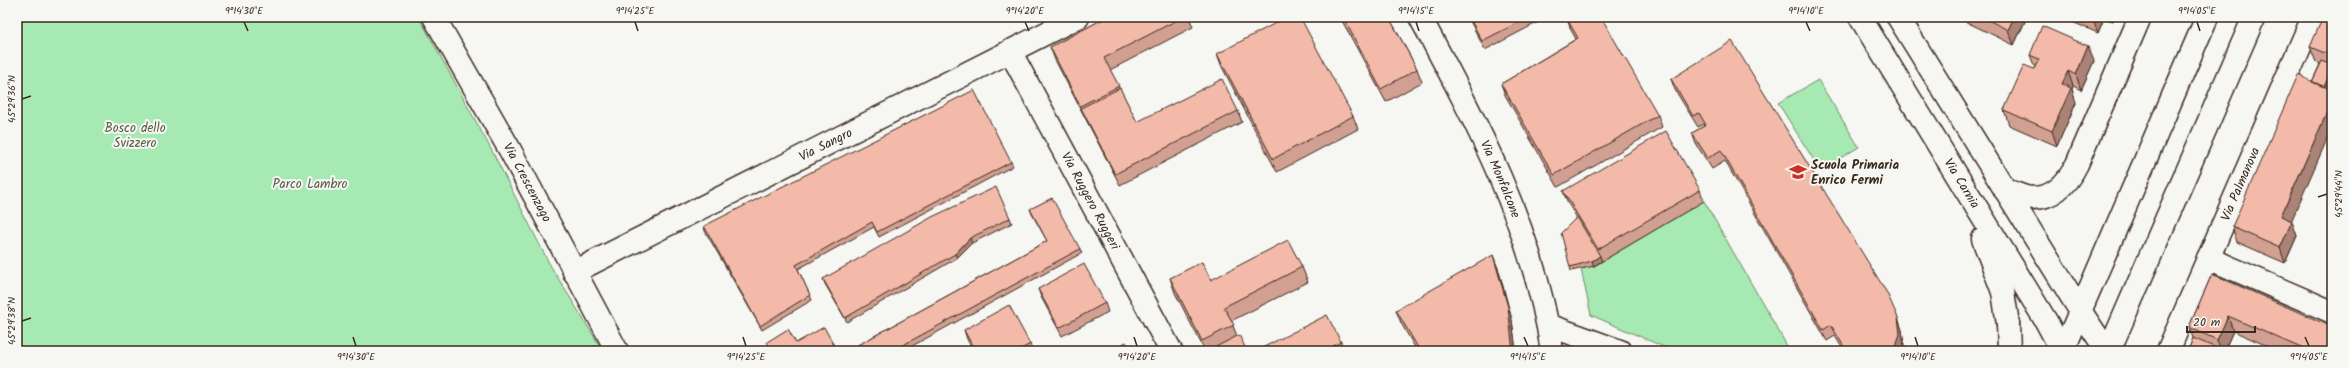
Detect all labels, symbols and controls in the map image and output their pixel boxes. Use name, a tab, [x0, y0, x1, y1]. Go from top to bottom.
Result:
text: 9°14'30"E	[225, 3, 264, 19]
text: 9°14'25"E	[616, 3, 656, 19]
text: 9°14'20"E	[1006, 3, 1045, 19]
text: 9°14'15"E	[1398, 3, 1435, 19]
text: 9°14'10"E	[1788, 3, 1825, 19]
text: 9°14'05"E	[2178, 3, 2217, 19]
text: 45°29'36"N	[4, 75, 20, 123]
park label: Bosco dello Svizzero	[104, 118, 166, 154]
street label: Via Sangro	[795, 122, 856, 167]
street label: Via Monfalcone	[1474, 137, 1526, 221]
street label: Via Crescenzago	[497, 139, 557, 226]
street label: Via Palmanova	[2215, 144, 2266, 224]
street label: Via Ruggero Ruggeri	[1056, 148, 1126, 254]
street label: Via Carnia	[1938, 154, 1985, 213]
place label: Scuola Primaria Enrico Fermi	[1811, 155, 1899, 191]
school or university icon: Scuola Primaria Enrico Fermi	[1788, 162, 1808, 182]
text: 45°29'44"N	[2331, 170, 2347, 218]
park label: Parco Lambro	[273, 174, 348, 195]
text: 45°29'38"N	[4, 297, 20, 345]
scale bar	[2187, 308, 2255, 334]
text: 20 m	[2193, 313, 2221, 332]
text: 9°14'30"E	[337, 349, 376, 365]
text: 9°14'25"E	[727, 349, 767, 365]
text: 9°14'20"E	[1118, 349, 1157, 365]
text: 9°14'15"E	[1510, 349, 1547, 365]
text: 9°14'10"E	[1900, 349, 1937, 365]
text: 9°14'05"E	[2290, 349, 2329, 365]

